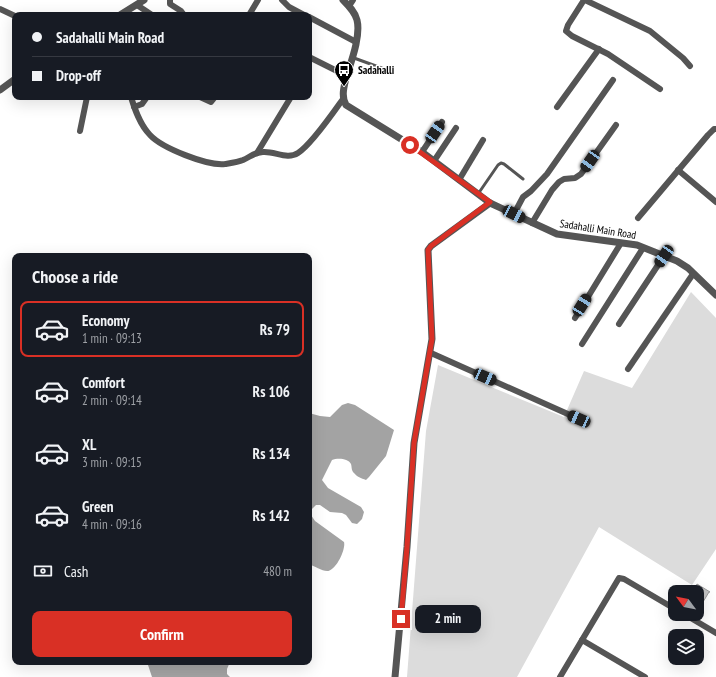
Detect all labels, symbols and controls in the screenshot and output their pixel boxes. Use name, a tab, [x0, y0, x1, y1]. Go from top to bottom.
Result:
text: Sadahalli Main Road	[56, 28, 164, 47]
bus stop icon: Sadahalli	[333, 59, 355, 87]
place label: Sadahalli	[358, 63, 395, 77]
text: Drop-off	[56, 66, 101, 85]
car	[423, 119, 447, 145]
route start	[401, 136, 419, 154]
car	[578, 148, 602, 174]
car	[501, 203, 527, 225]
street label: Sadahalli Main Road	[559, 216, 637, 242]
car	[652, 243, 676, 269]
text: Choose a ride	[32, 265, 118, 288]
car	[571, 292, 593, 318]
icon: car	[34, 311, 70, 347]
text: Economy	[82, 311, 130, 330]
text: Rs 79	[260, 320, 290, 339]
text: 1 min · 09:13	[82, 330, 142, 347]
car	[472, 367, 498, 387]
icon: car	[34, 373, 70, 409]
text: Comfort	[82, 373, 125, 392]
text: Rs 106	[253, 382, 290, 401]
text: 2 min · 09:14	[82, 392, 142, 409]
car	[566, 409, 592, 429]
icon: car	[34, 435, 70, 471]
text: XL	[82, 435, 96, 454]
text: Rs 134	[253, 444, 290, 463]
text: 3 min · 09:15	[82, 454, 142, 471]
icon: car	[34, 497, 70, 533]
text: Green	[82, 497, 114, 516]
text: Rs 142	[253, 506, 290, 525]
text: 4 min · 09:16	[82, 516, 142, 533]
icon: cash	[32, 560, 54, 582]
text: Cash	[64, 562, 88, 581]
text: 480 m	[263, 563, 292, 580]
north arrow	[668, 585, 704, 621]
map controls	[668, 585, 704, 665]
callout: 2 min	[415, 605, 481, 633]
route end	[392, 610, 410, 628]
text: 2 min	[435, 610, 461, 627]
button: Confirm	[32, 611, 292, 657]
button: layers	[668, 629, 704, 665]

